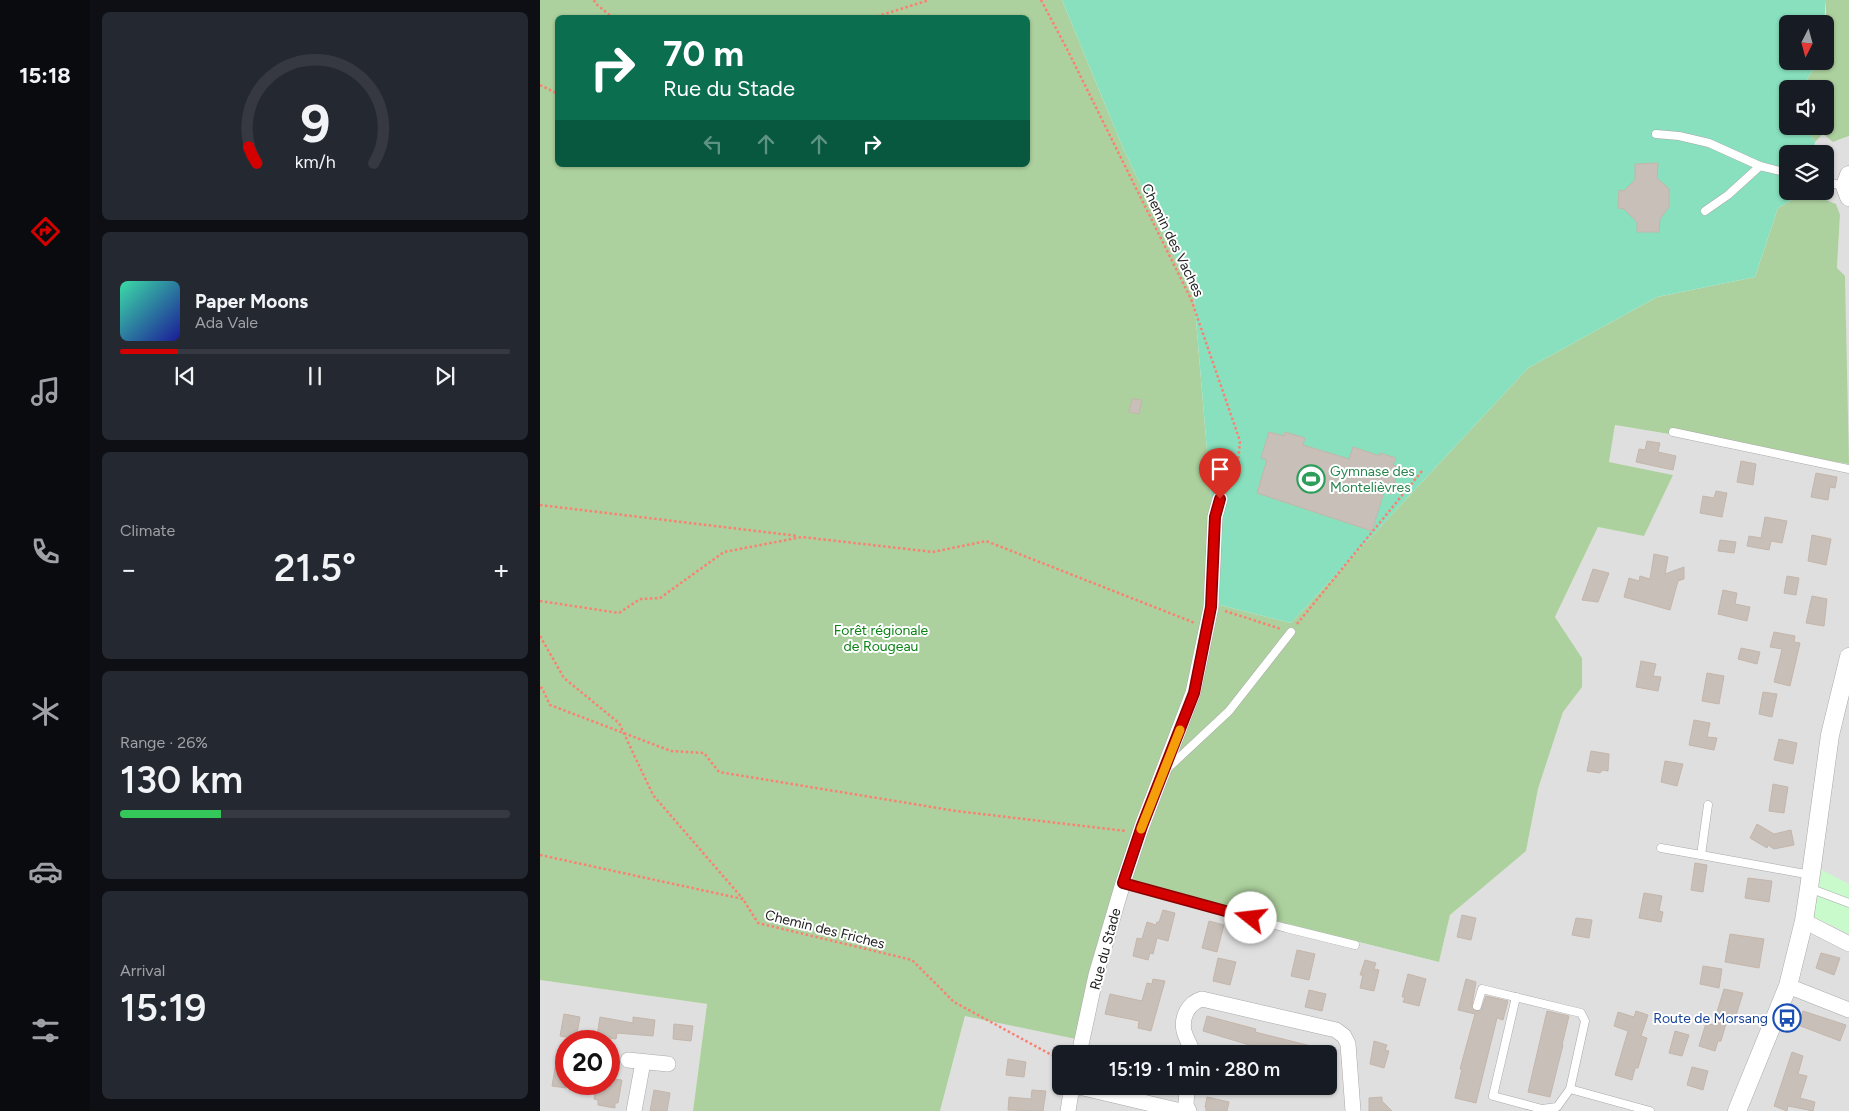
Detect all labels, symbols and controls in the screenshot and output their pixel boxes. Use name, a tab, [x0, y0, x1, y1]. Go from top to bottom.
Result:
north arrow	[1779, 15, 1834, 70]
map controls	[1779, 15, 1834, 200]
text: 70 m	[663, 33, 744, 75]
icon: right	[580, 35, 645, 100]
text: 15:18	[19, 62, 71, 89]
text: Rue du Stade	[663, 75, 795, 102]
button: sound	[1779, 80, 1834, 135]
text: 9	[300, 93, 330, 155]
icon: left	[699, 130, 727, 158]
icon: ahead	[752, 130, 780, 158]
icon: ahead	[805, 130, 833, 158]
icon: right	[858, 130, 886, 158]
button: layers	[1779, 145, 1834, 200]
text: km/h	[295, 151, 335, 172]
street label: Chemin des Vaches	[1138, 181, 1207, 300]
icon: directions	[28, 214, 63, 249]
text: Paper Moons	[195, 290, 308, 313]
text: Ada Vale	[195, 313, 258, 332]
icon: previous	[171, 362, 199, 390]
icon: pause	[301, 362, 329, 390]
icon: next	[431, 362, 459, 390]
icon: music	[28, 374, 63, 409]
pin	[1199, 448, 1241, 499]
icon: arrive	[1206, 455, 1234, 483]
place label: Gymnase des Montelièvres	[1330, 463, 1415, 496]
sports icon: Gymnase des Montelièvres	[1296, 464, 1326, 494]
text: Climate	[120, 521, 175, 540]
icon: phone	[28, 534, 63, 569]
text: 21.5°	[274, 545, 356, 591]
text: −	[120, 552, 137, 586]
text: +	[493, 552, 510, 586]
park label: Forêt régionale de Rougeau	[834, 622, 929, 655]
icon: climate	[28, 694, 63, 729]
text: Range · 26%	[120, 733, 208, 752]
text: 130 km	[120, 757, 243, 803]
icon: car	[28, 854, 63, 889]
position arrow	[1224, 891, 1276, 943]
street label: Chemin des Friches	[763, 906, 887, 953]
street label: Rue du Stade	[1086, 906, 1125, 992]
text: Arrival	[120, 961, 165, 980]
text: 15:19	[120, 985, 206, 1031]
bus stop icon: Route de Morsang	[1772, 1003, 1802, 1033]
place label: Route de Morsang	[1653, 1010, 1768, 1027]
icon: filters	[28, 1013, 63, 1048]
speed limit sign: 20	[555, 1030, 620, 1095]
text: 15:19 · 1 min · 280 m	[1109, 1058, 1280, 1081]

